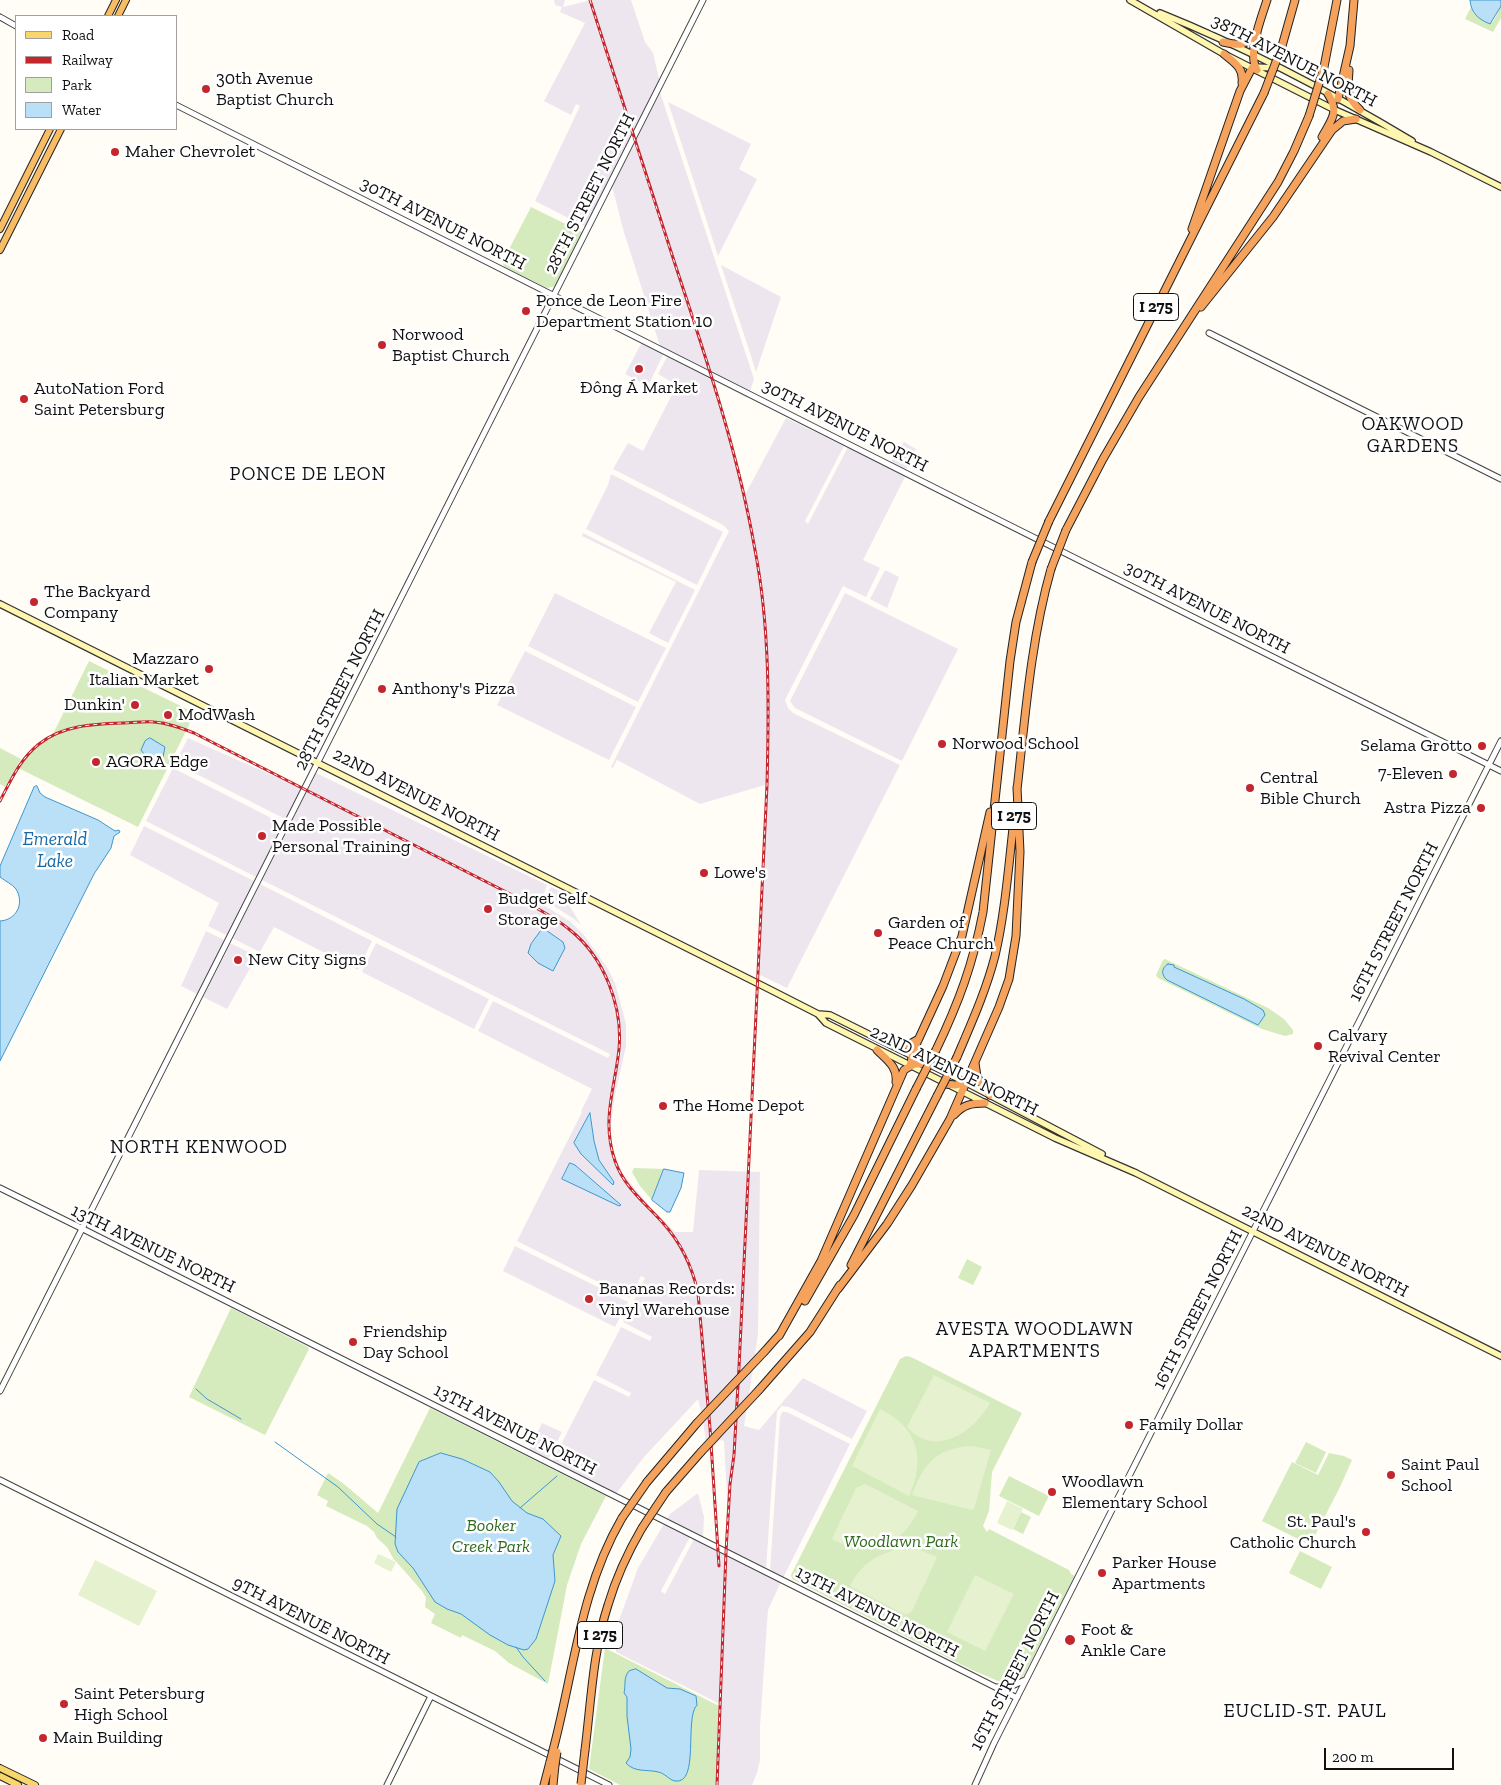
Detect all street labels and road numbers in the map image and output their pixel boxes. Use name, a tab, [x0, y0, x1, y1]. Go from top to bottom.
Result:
street label: 38TH AVENUE NORTH	[1208, 10, 1380, 112]
street label: 28TH STREET NORTH	[540, 110, 640, 278]
street label: 30TH AVENUE NORTH	[357, 173, 529, 275]
road number: I 275	[1134, 294, 1178, 320]
street label: 30TH AVENUE NORTH	[759, 375, 931, 477]
street label: 30TH AVENUE NORTH	[1121, 557, 1293, 659]
street label: 28TH STREET NORTH	[290, 606, 390, 774]
street label: 22ND AVENUE NORTH	[329, 744, 503, 846]
road number: I 275	[992, 802, 1036, 829]
street label: 16TH STREET NORTH	[1345, 839, 1443, 1005]
street label: 22ND AVENUE NORTH	[867, 1021, 1041, 1121]
street label: 13TH AVENUE NORTH	[67, 1200, 239, 1298]
street label: 22ND AVENUE NORTH	[1238, 1200, 1412, 1302]
street label: 16TH STREET NORTH	[1149, 1227, 1247, 1393]
street label: 13TH AVENUE NORTH	[430, 1380, 600, 1480]
street label: 13TH AVENUE NORTH	[792, 1562, 962, 1662]
street label: 9TH AVENUE NORTH	[229, 1572, 393, 1670]
street label: 16TH STREET NORTH	[966, 1588, 1064, 1754]
road number: I 275	[578, 1622, 622, 1648]

